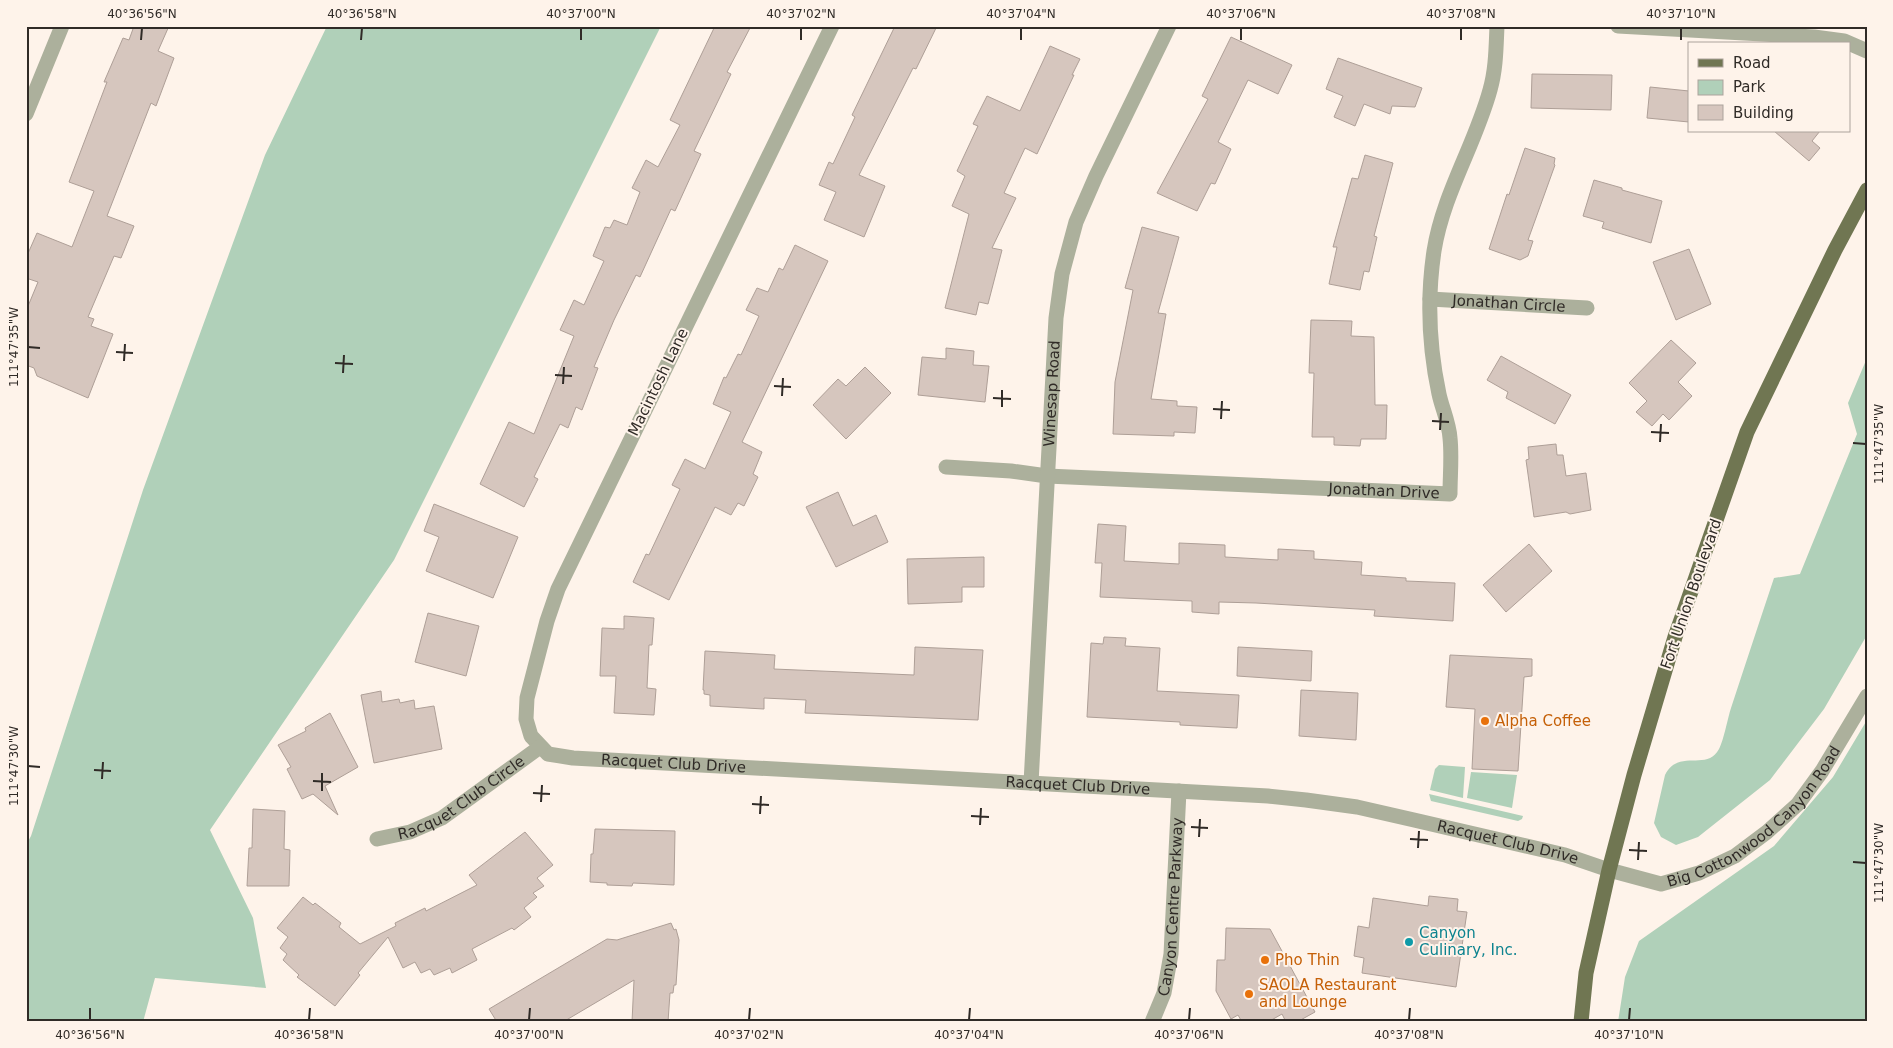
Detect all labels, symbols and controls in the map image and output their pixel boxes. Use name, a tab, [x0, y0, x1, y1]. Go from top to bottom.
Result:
text: 40°36'56"N	[107, 7, 177, 21]
text: 40°36'58"N	[327, 7, 397, 21]
text: 40°37'00"N	[546, 7, 616, 21]
text: 40°37'02"N	[766, 7, 836, 21]
text: 40°37'04"N	[986, 7, 1056, 21]
text: 40°37'06"N	[1206, 7, 1276, 21]
text: 40°37'08"N	[1426, 7, 1496, 21]
text: 40°37'10"N	[1646, 7, 1716, 21]
legend	[1688, 42, 1850, 132]
text: Road	[1733, 54, 1771, 72]
text: Park	[1733, 78, 1766, 96]
text: Building	[1733, 104, 1794, 122]
street label: Jonathan Circle	[1451, 291, 1566, 316]
text: 111°47'35"W	[7, 307, 21, 387]
street label: Macintosh Lane	[624, 325, 692, 439]
street label: Winesap Road	[1040, 340, 1064, 447]
text: 111°47'35"W	[1872, 404, 1886, 484]
street label: Jonathan Drive	[1327, 480, 1440, 503]
street label: Fort Union Boulevard	[1657, 516, 1725, 672]
place label: Alpha Coffee	[1495, 712, 1591, 730]
marker: Alpha Coffee	[1479, 715, 1491, 727]
text: 111°47'30"W	[7, 726, 21, 806]
street label: Big Cottonwood Canyon Road	[1665, 743, 1844, 891]
street label: Racquet Club Drive	[601, 751, 746, 776]
street label: Racquet Club Circle	[396, 752, 528, 843]
street label: Racquet Club Drive	[1005, 773, 1151, 799]
street label: Canyon Centre Parkway	[1155, 817, 1187, 998]
street label: Racquet Club Drive	[1435, 817, 1581, 868]
text: 111°47'30"W	[1872, 823, 1886, 903]
place label: Canyon Culinary, Inc.	[1419, 924, 1518, 959]
marker: Canyon Culinary, Inc.	[1403, 936, 1415, 948]
place label: Pho Thin	[1275, 951, 1340, 969]
marker: Pho Thin	[1259, 954, 1271, 966]
place label: SAOLA Restaurant and Lounge	[1259, 976, 1397, 1011]
marker: SAOLA Restaurant and Lounge	[1243, 988, 1255, 1000]
text: 40°36'56"N	[55, 1028, 125, 1042]
text: 40°36'58"N	[274, 1028, 344, 1042]
text: 40°37'00"N	[494, 1028, 564, 1042]
text: 40°37'02"N	[714, 1028, 784, 1042]
text: 40°37'04"N	[934, 1028, 1004, 1042]
text: 40°37'06"N	[1154, 1028, 1224, 1042]
text: 40°37'08"N	[1374, 1028, 1444, 1042]
text: 40°37'10"N	[1594, 1028, 1664, 1042]

